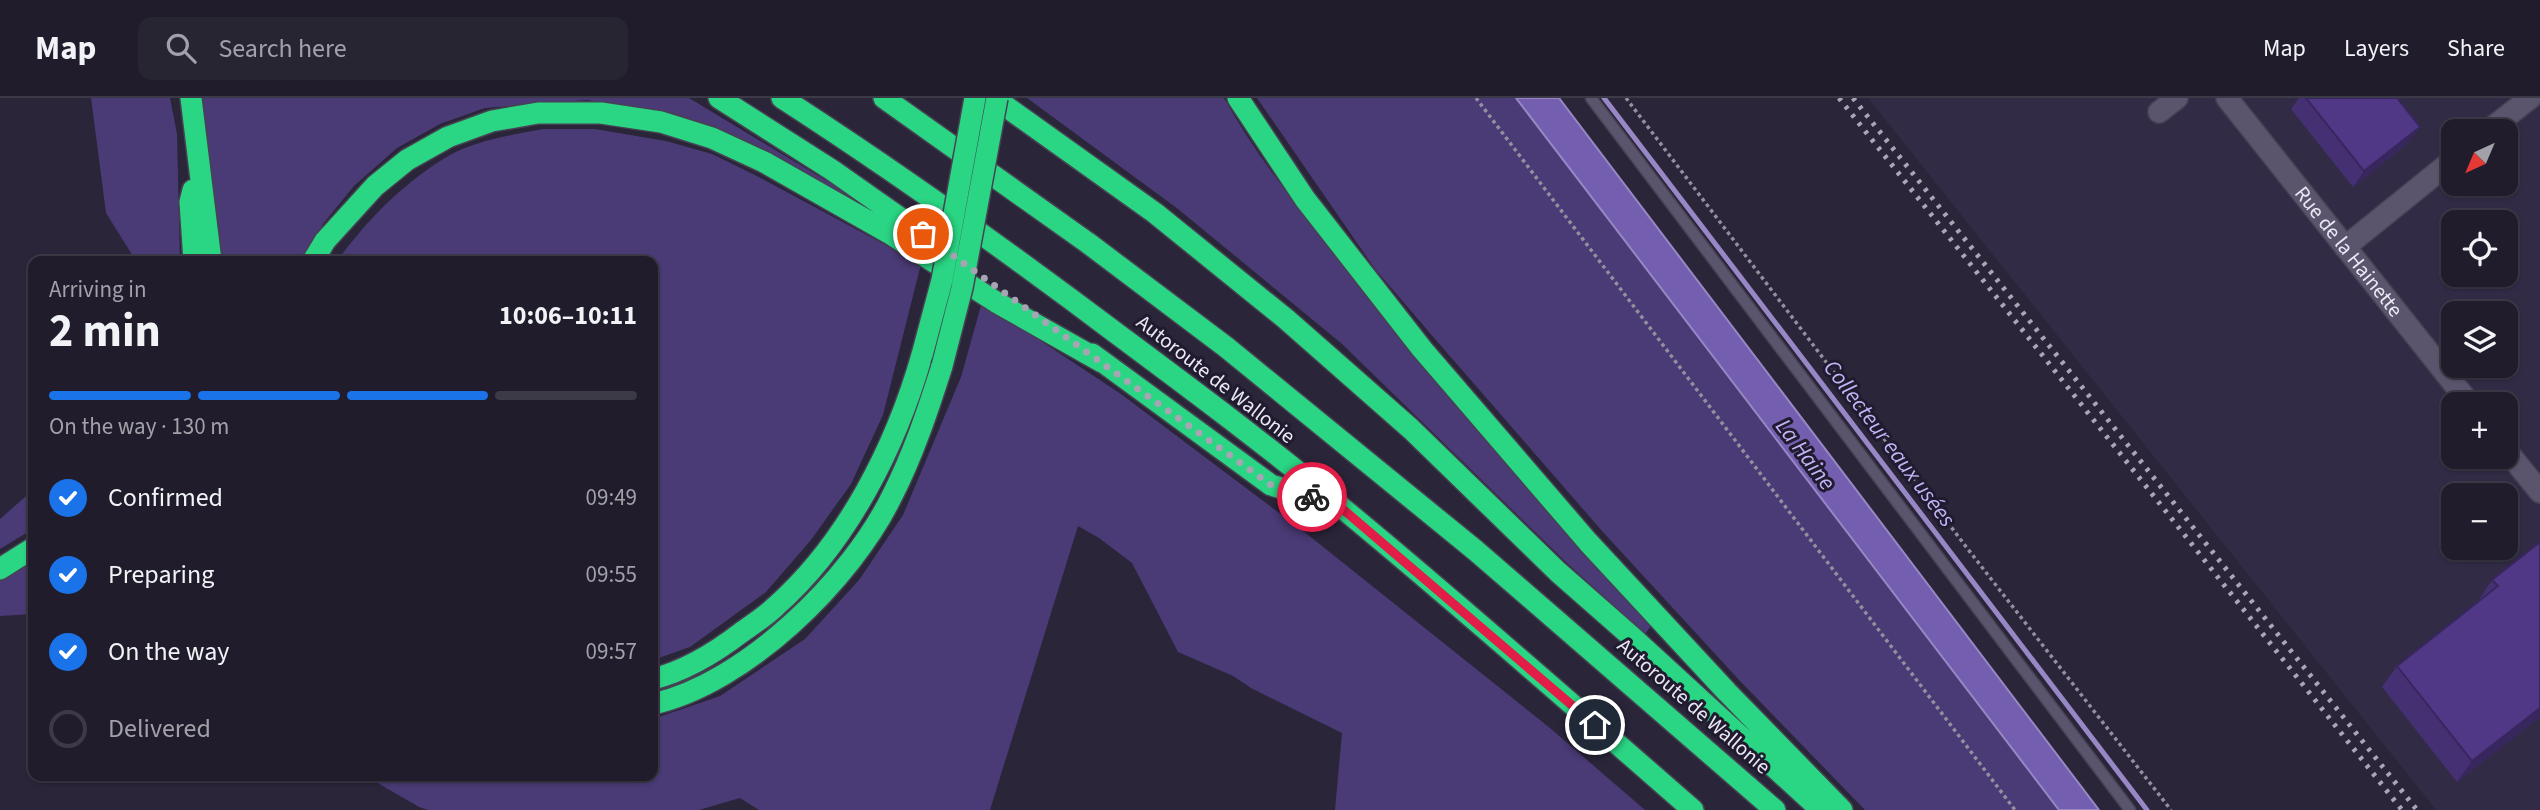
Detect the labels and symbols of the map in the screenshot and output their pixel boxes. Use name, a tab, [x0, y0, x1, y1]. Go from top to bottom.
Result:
north arrow	[2441, 119, 2518, 196]
street label: Rue de la Hainette	[2288, 180, 2410, 323]
pin	[893, 204, 953, 264]
street label: Autoroute de Wallonie	[1130, 307, 1302, 451]
water label: Collecteur eaux usées	[1816, 353, 1964, 534]
water label: La Haine	[1768, 411, 1844, 497]
courier	[1277, 462, 1347, 532]
street label: Autoroute de Wallonie	[1611, 631, 1777, 781]
pin	[1565, 695, 1625, 755]

